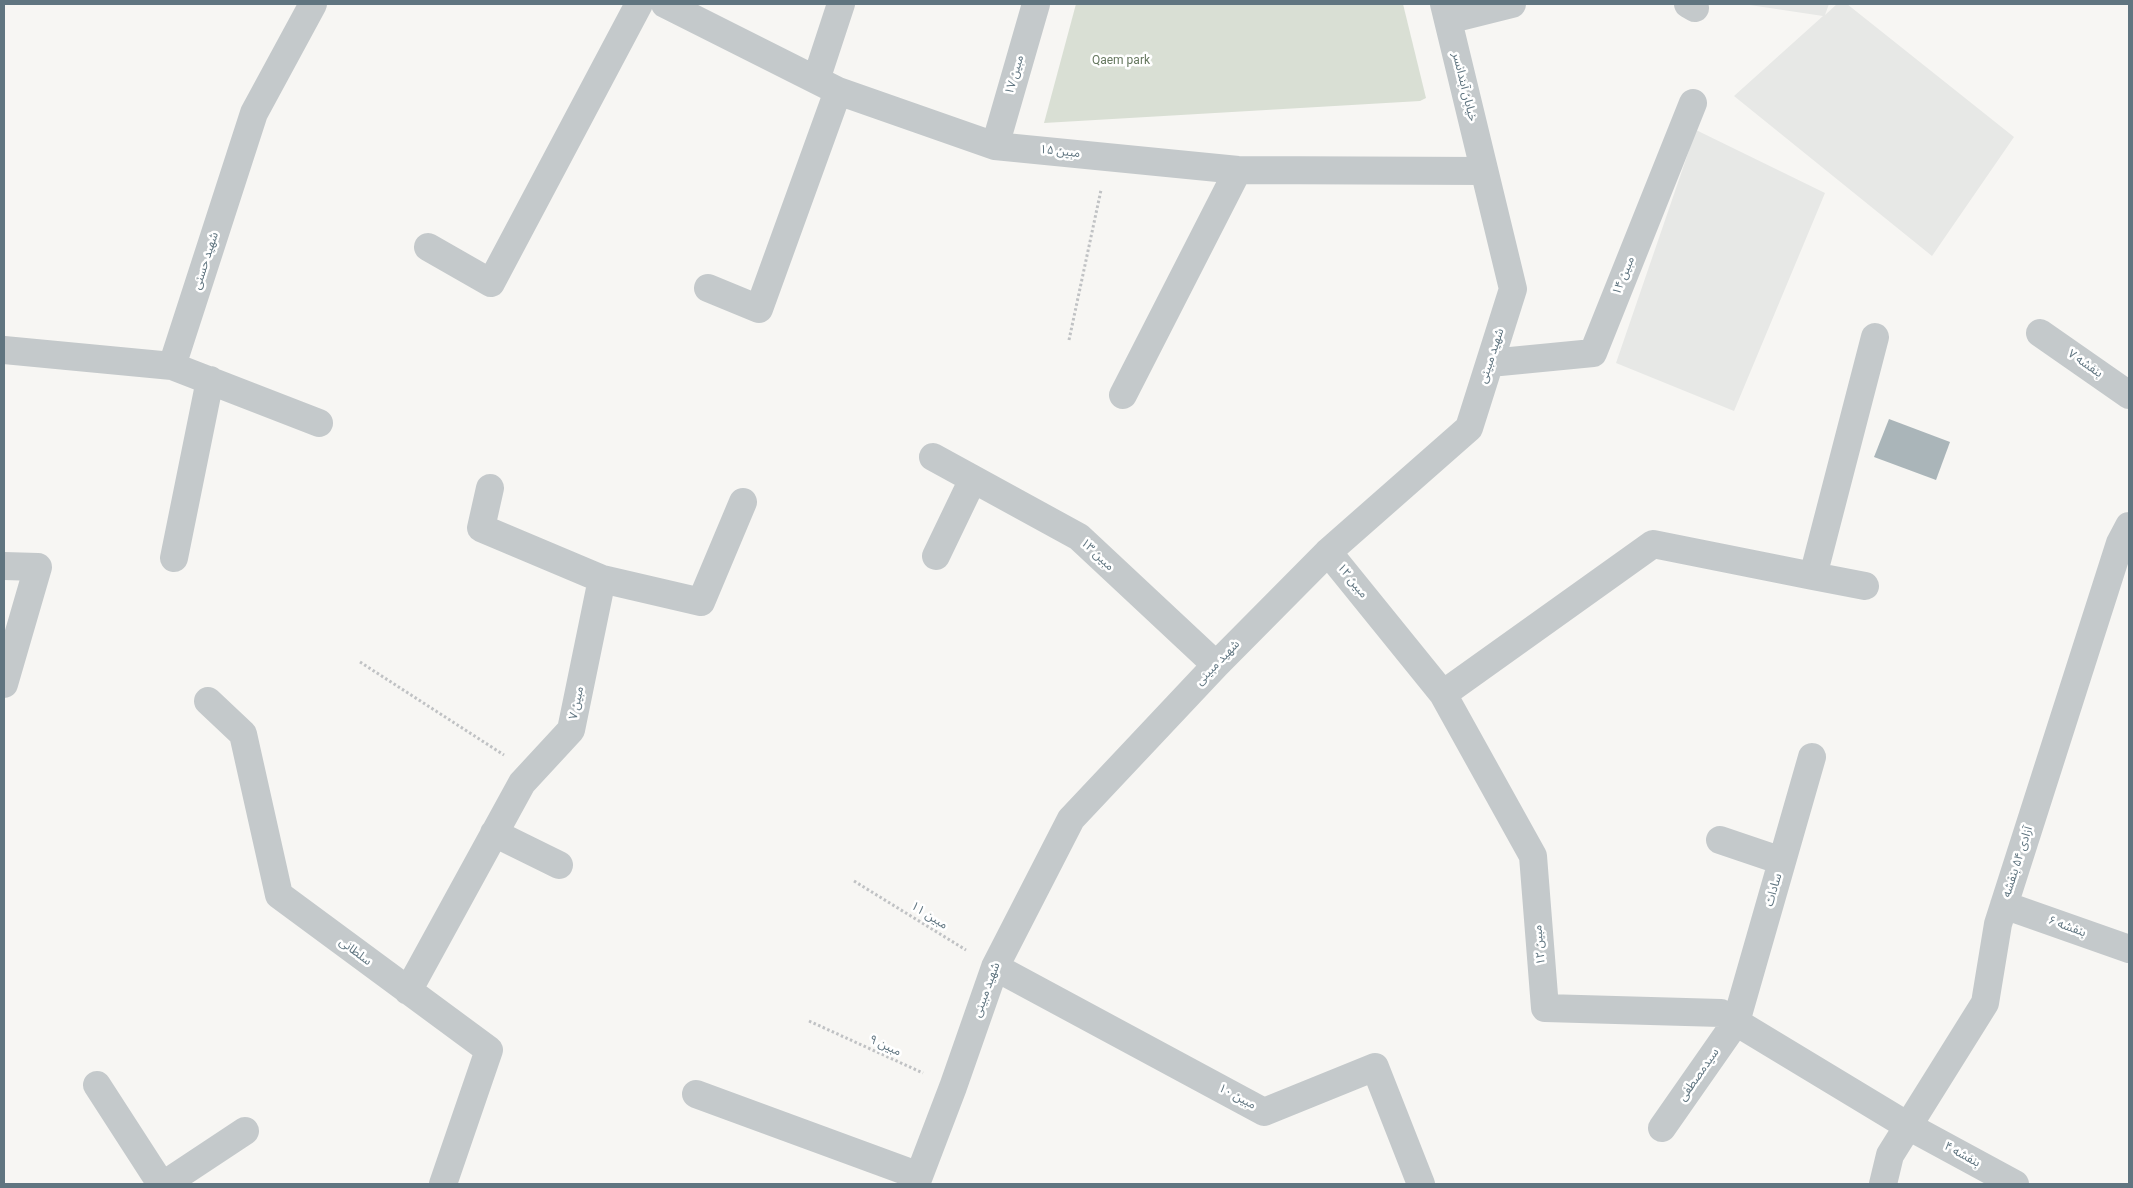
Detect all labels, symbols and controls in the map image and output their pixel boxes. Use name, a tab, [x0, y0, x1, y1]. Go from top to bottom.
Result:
street label: خیابان آبندانسر	[1448, 51, 1480, 123]
street label: مبین ۱۷	[1003, 54, 1027, 96]
park label: Qaem park	[1092, 54, 1150, 68]
street label: مبین ۱۵	[1039, 143, 1081, 161]
street label: شهید حسنی	[190, 230, 222, 292]
street label: مبین ۱۴	[1610, 255, 1638, 297]
street label: شهید مبینی	[1476, 327, 1508, 385]
street label: بنفشه ۷	[2065, 347, 2105, 381]
street label: مبین ۱۳	[1077, 536, 1117, 574]
street label: مبین ۱۲	[1334, 561, 1370, 601]
street label: شهید مبینی	[1193, 637, 1243, 689]
street label: مبین ۷	[566, 685, 588, 721]
street label: آزادی ۵۴ بنفشه	[2000, 825, 2036, 899]
street label: سادات	[1762, 872, 1786, 908]
street label: مبین ۱۱	[908, 899, 950, 933]
street label: بنفشه ۶	[2046, 914, 2088, 940]
street label: مبین ۱۲	[1531, 924, 1549, 966]
street label: سلطانی	[336, 935, 374, 969]
street label: شهید مبینی	[970, 961, 1004, 1019]
street label: مبین ۹	[867, 1032, 903, 1060]
street label: سیدمصطفی	[1676, 1046, 1722, 1104]
street label: مبین ۱۰	[1216, 1081, 1258, 1113]
street label: بنفشه ۴	[1941, 1139, 1983, 1171]

